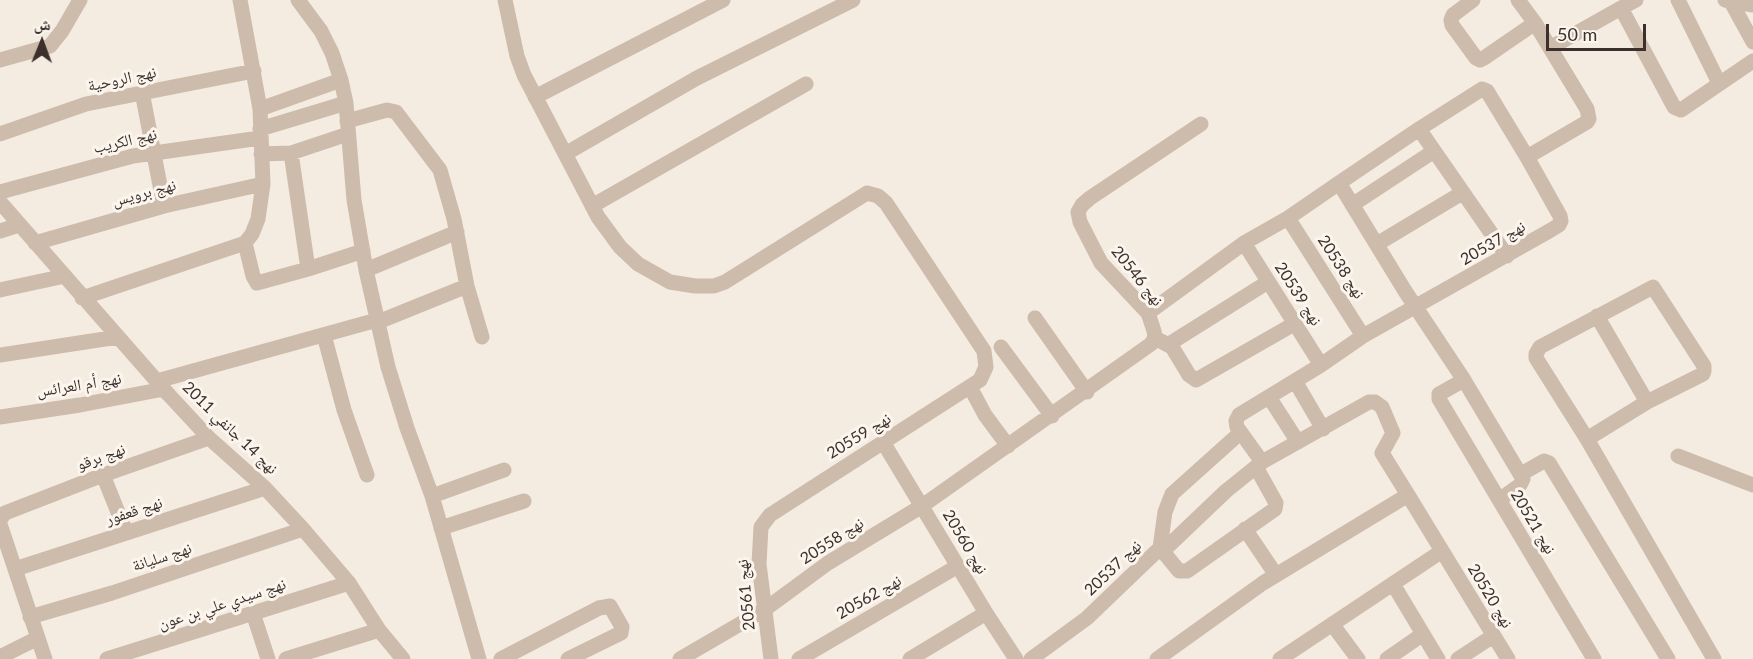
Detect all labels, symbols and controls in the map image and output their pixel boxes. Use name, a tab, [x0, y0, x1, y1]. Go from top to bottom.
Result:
north arrow	[12, 12, 72, 72]
scale bar	[1549, 12, 1650, 50]
text: ش	[34, 14, 51, 33]
text: 50 m	[1557, 23, 1597, 45]
street label: نهج الروحية	[86, 62, 158, 96]
street label: نهج الكريب	[91, 124, 159, 158]
street label: نهج برويس	[110, 175, 178, 211]
street label: نهج 20537	[1457, 217, 1529, 269]
street label: نهج 20538	[1313, 232, 1369, 302]
street label: نهج 20546	[1107, 242, 1167, 310]
street label: نهج 20539	[1270, 259, 1326, 329]
street label: نهج أم العرائس	[35, 369, 123, 401]
street label: نهج 14 جانفي 2011	[178, 378, 282, 478]
street label: نهج 20559	[824, 409, 894, 463]
street label: نهج برقو	[74, 439, 128, 475]
street label: نهج 20521	[1506, 486, 1560, 558]
street label: نهج قعفور	[103, 493, 165, 529]
street label: نهج 20560	[938, 506, 992, 578]
street label: نهج 20558	[797, 513, 867, 569]
street label: نهج 20537	[1081, 536, 1145, 600]
street label: نهج سليانة	[130, 538, 194, 576]
street label: نهج 20561	[733, 558, 759, 632]
street label: نهج 20520	[1463, 560, 1517, 632]
street label: نهج 20562	[833, 571, 905, 623]
street label: نهج سيدي علي بن عون	[156, 574, 288, 634]

